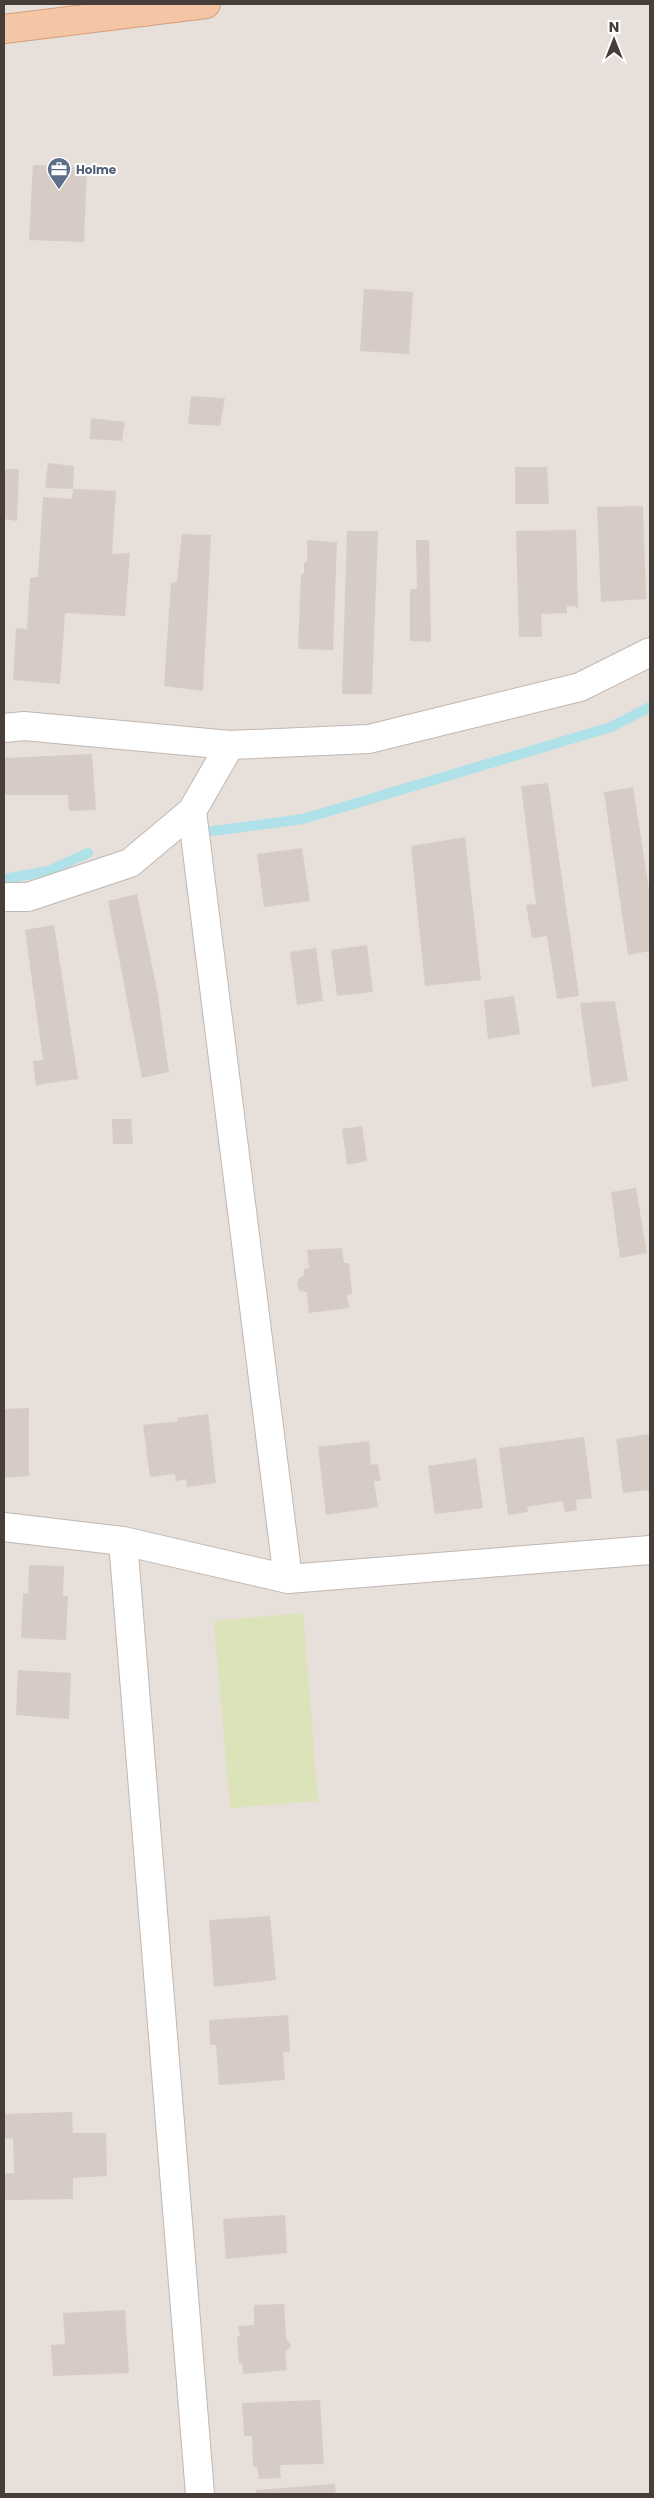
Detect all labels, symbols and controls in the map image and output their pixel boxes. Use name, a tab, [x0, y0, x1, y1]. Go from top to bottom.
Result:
north arrow	[589, 15, 639, 65]
text: N	[609, 17, 619, 37]
office icon: Holme	[46, 156, 72, 190]
place label: Holme	[76, 161, 117, 178]

